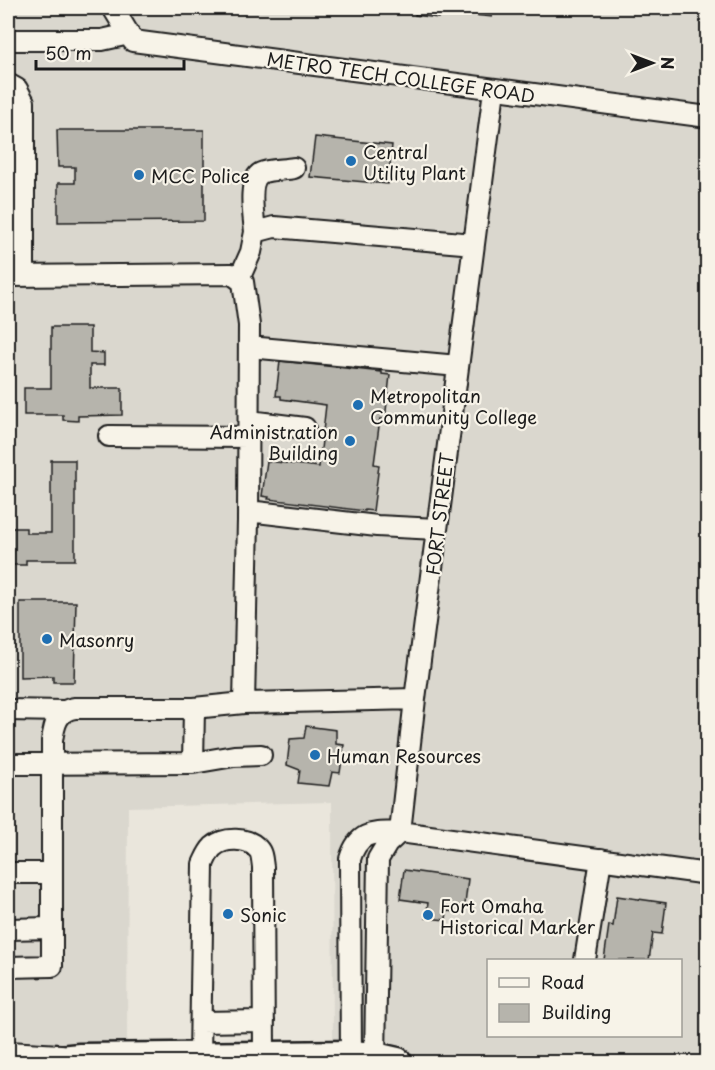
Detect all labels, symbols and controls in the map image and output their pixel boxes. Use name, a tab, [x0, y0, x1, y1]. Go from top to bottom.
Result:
scale bar	[36, 33, 184, 71]
north arrow	[622, 33, 682, 93]
text: 50 m	[45, 39, 92, 66]
street label: METRO TECH COLLEGE ROAD	[265, 45, 537, 109]
text: N	[656, 57, 680, 69]
place label: Central Utility Plant	[363, 138, 466, 186]
marker: Central Utility Plant	[344, 154, 358, 168]
place label: MCC Police	[151, 162, 250, 189]
marker: MCC Police	[132, 168, 146, 182]
place label: Metropolitan Community College	[370, 382, 537, 430]
marker: Metropolitan Community College	[351, 398, 365, 412]
place label: Administration Building	[210, 418, 338, 466]
marker: Administration Building	[343, 434, 357, 448]
street label: FORT STREET	[418, 451, 460, 577]
place label: Masonry	[59, 626, 134, 653]
marker: Masonry	[40, 632, 54, 646]
place label: Human Resources	[327, 742, 481, 769]
marker: Human Resources	[308, 748, 322, 762]
place label: Fort Omaha Historical Marker	[440, 892, 596, 940]
place label: Sonic	[240, 901, 286, 928]
marker: Sonic	[221, 907, 235, 921]
marker: Fort Omaha Historical Marker	[421, 908, 435, 922]
legend	[487, 959, 682, 1037]
text: Road	[541, 968, 585, 995]
text: Building	[541, 998, 611, 1025]

